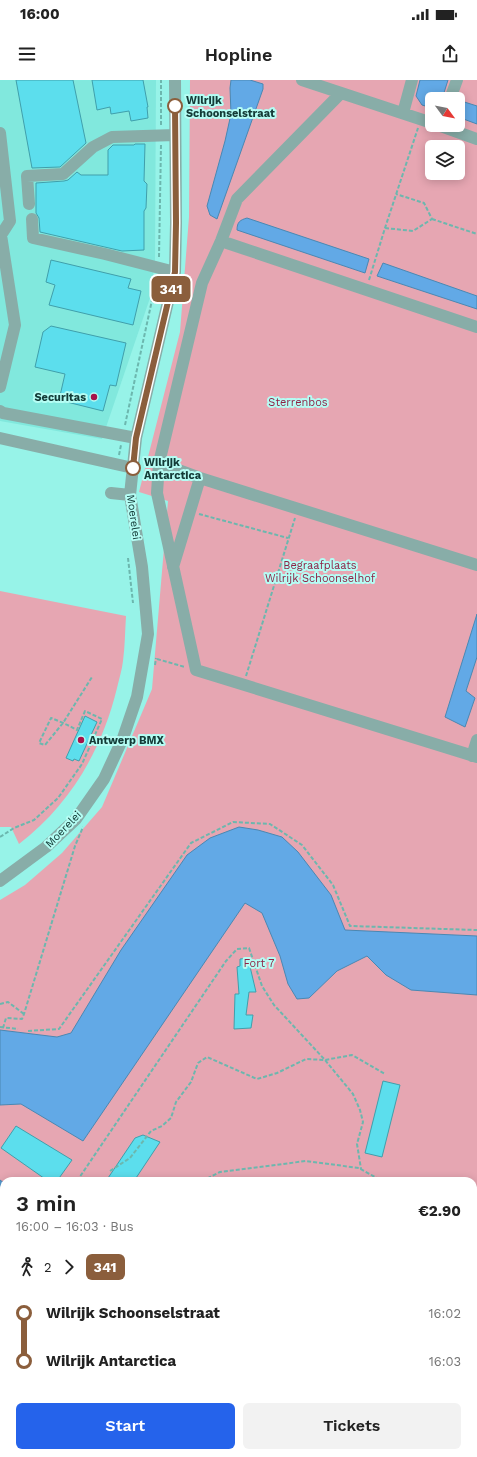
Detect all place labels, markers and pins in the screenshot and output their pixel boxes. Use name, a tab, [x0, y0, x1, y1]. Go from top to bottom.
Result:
place label: Wilrijk Schoonselstraat	[186, 94, 275, 120]
marker: Wilrijk Schoonselstraat	[167, 98, 183, 114]
place label: Securitas	[34, 391, 86, 404]
marker: Securitas	[89, 392, 99, 402]
place label: Wilrijk Antarctica	[144, 456, 202, 482]
marker: Wilrijk Antarctica	[125, 460, 141, 476]
place label: Antwerp BMX	[89, 734, 164, 747]
marker: Antwerp BMX	[76, 735, 86, 745]

